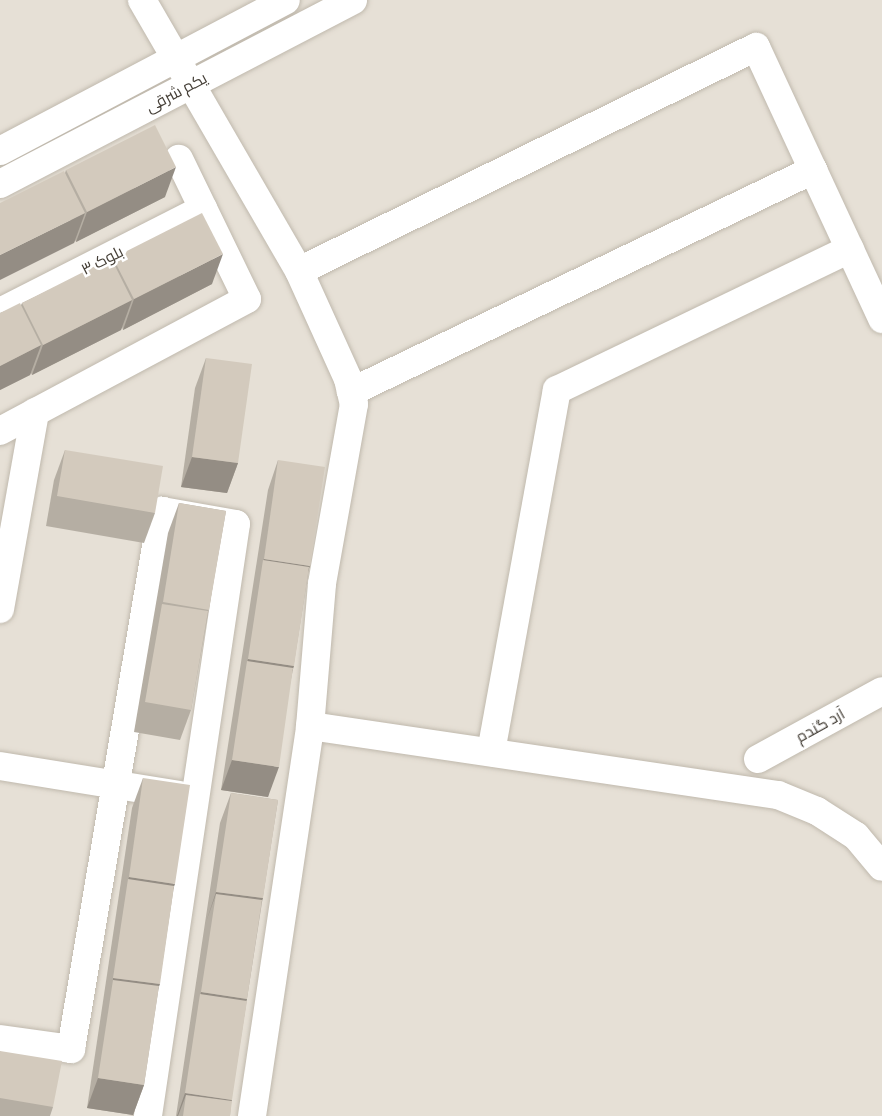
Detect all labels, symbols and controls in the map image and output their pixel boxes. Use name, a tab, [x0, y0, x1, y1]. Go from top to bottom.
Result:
street label: یکم شرقی	[142, 68, 210, 116]
street label: بلوک ۳	[78, 241, 126, 279]
street label: آرد گندم	[792, 704, 848, 746]

